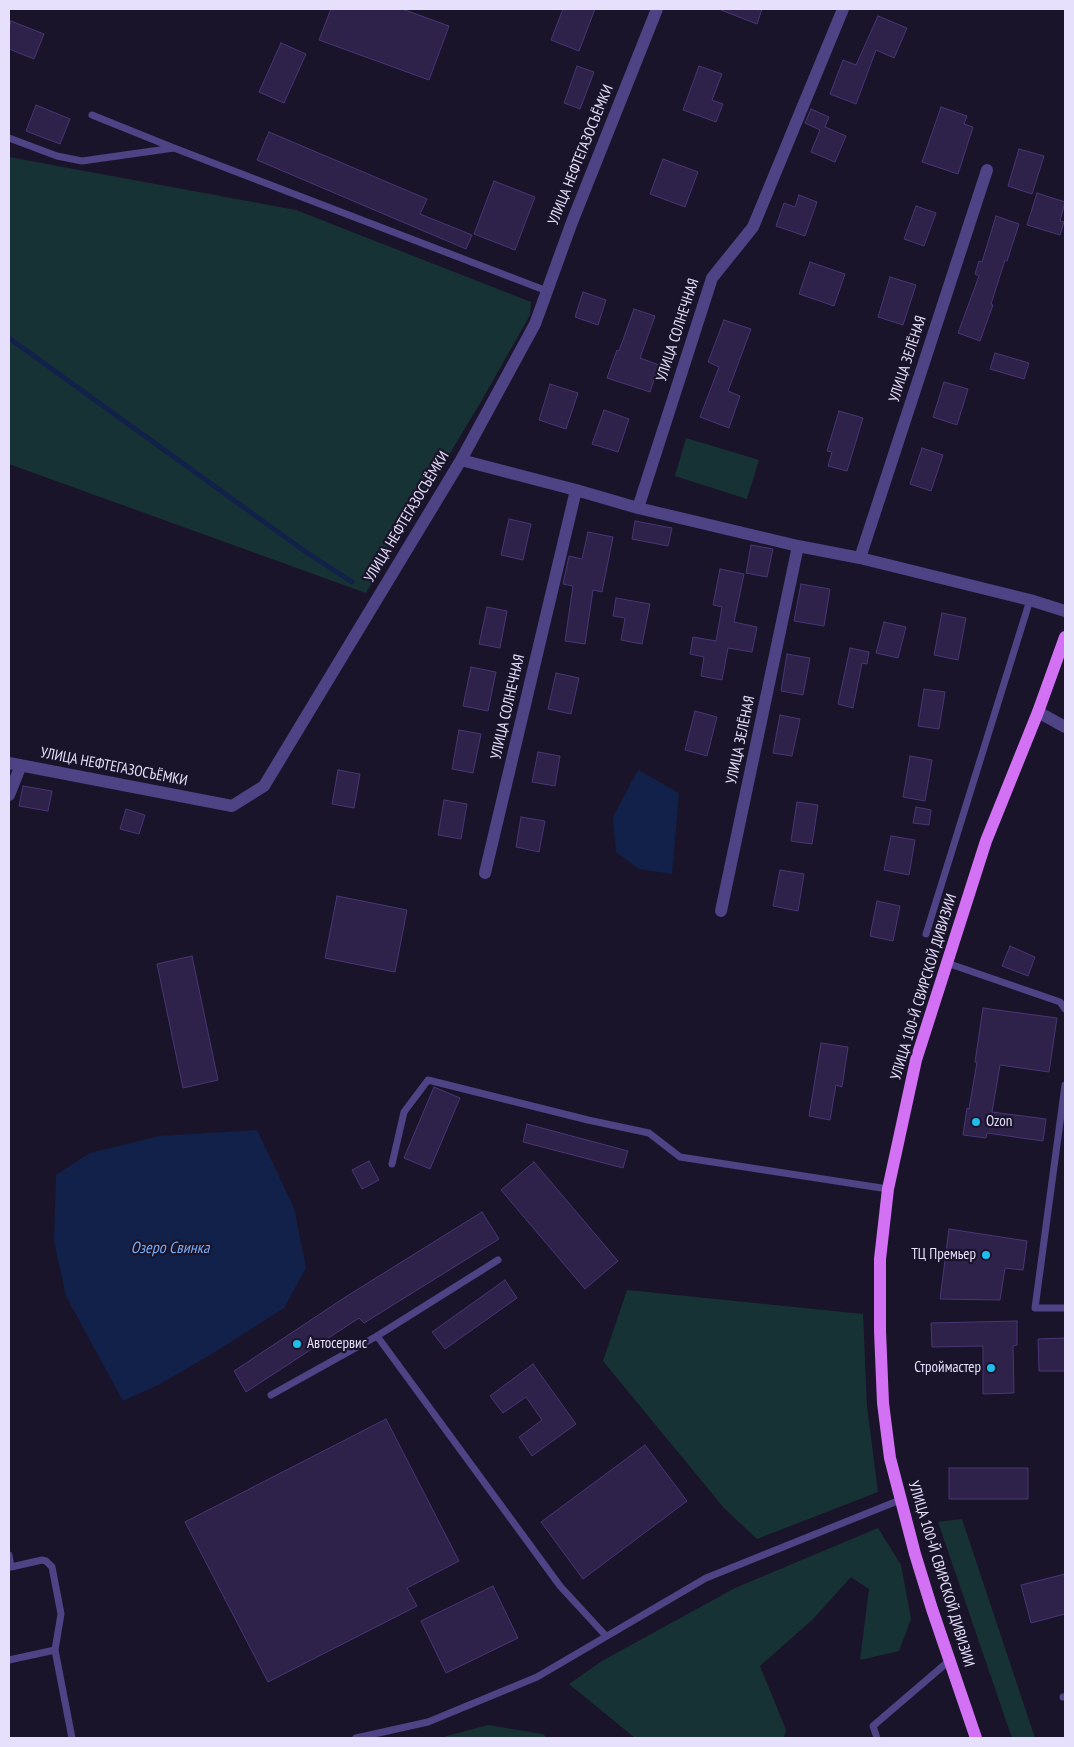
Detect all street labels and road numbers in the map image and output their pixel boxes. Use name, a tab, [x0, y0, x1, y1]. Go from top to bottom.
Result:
street label: УЛИЦА НЕФТЕГАЗОСЪЁМКИ	[545, 82, 617, 228]
street label: УЛИЦА СОЛНЕЧНАЯ	[653, 276, 703, 384]
street label: УЛИЦА ЗЕЛЁНАЯ	[886, 314, 930, 404]
street label: УЛИЦА НЕФТЕГАЗОСЪЁМКИ	[361, 448, 453, 586]
street label: УЛИЦА СОЛНЕЧНАЯ	[487, 653, 529, 761]
street label: УЛИЦА ЗЕЛЁНАЯ	[723, 694, 759, 786]
street label: УЛИЦА НЕФТЕГАЗОСЪЁМКИ	[39, 744, 189, 790]
street label: УЛИЦА 100-Й СВИРСКОЙ ДИВИЗИИ	[887, 892, 961, 1082]
street label: УЛИЦА 100-Й СВИРСКОЙ ДИВИЗИИ	[904, 1479, 978, 1669]

